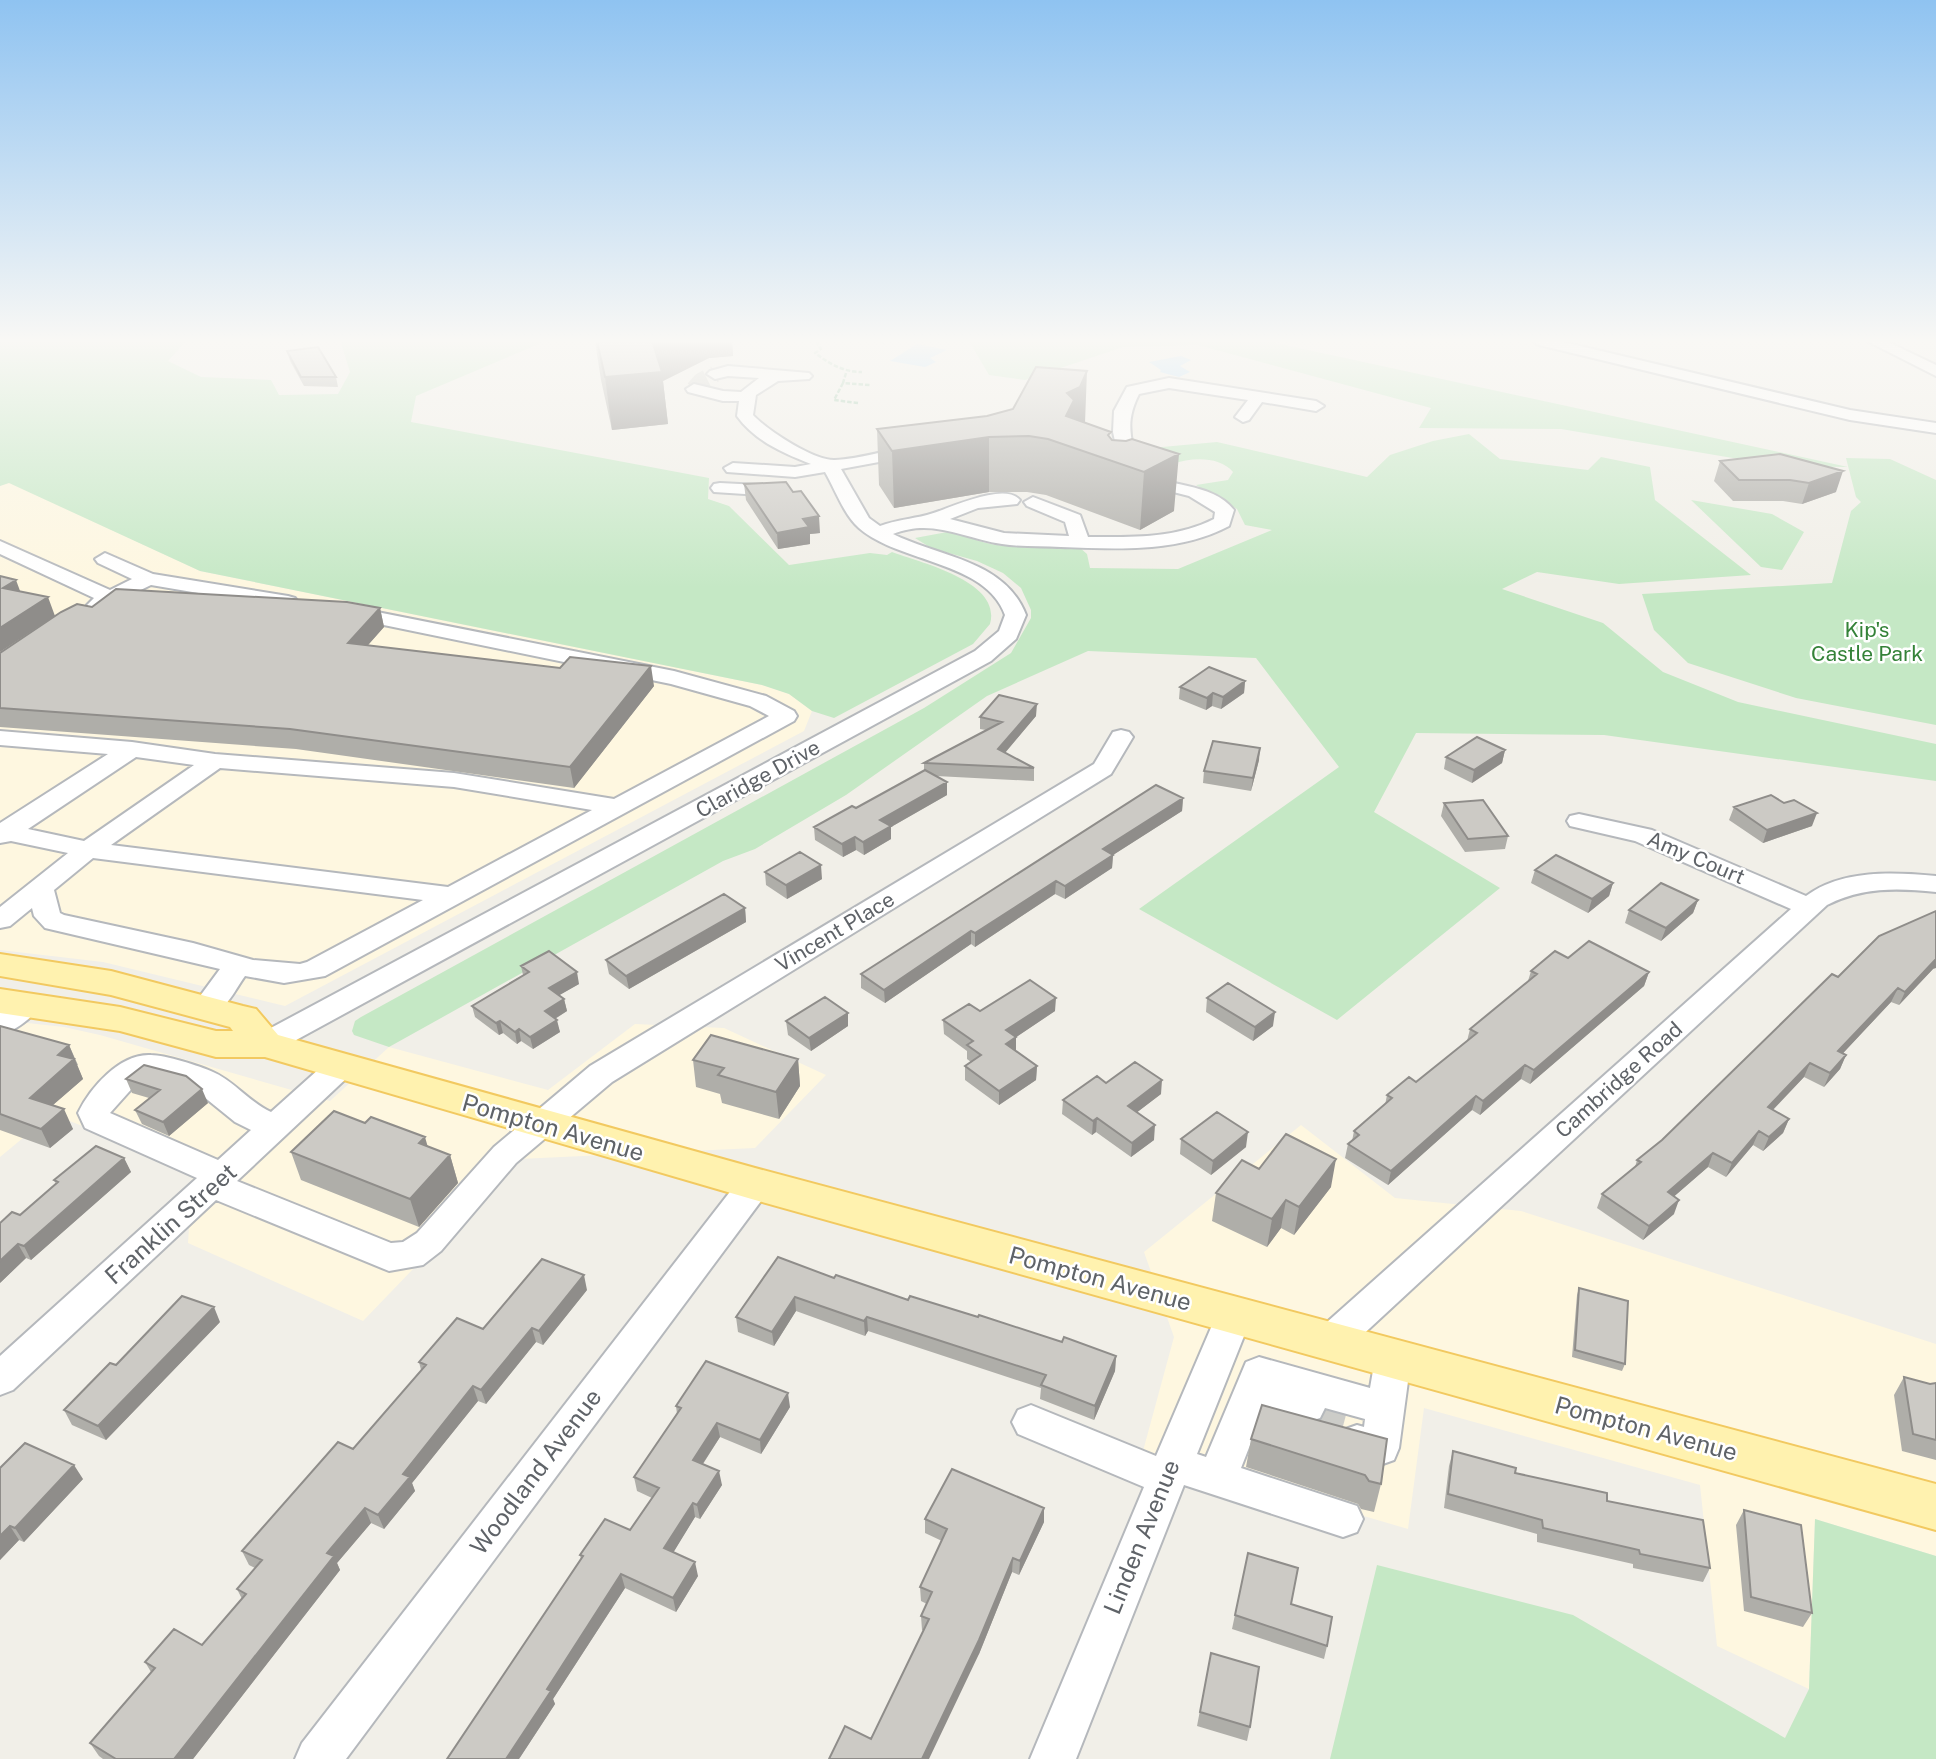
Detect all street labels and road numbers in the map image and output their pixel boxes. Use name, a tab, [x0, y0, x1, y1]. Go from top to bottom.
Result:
street label: Claridge Drive	[691, 734, 824, 823]
street label: Amy Court	[1644, 826, 1749, 889]
street label: Vincent Place	[771, 886, 899, 977]
street label: Cambridge Road	[1550, 1016, 1687, 1143]
street label: Pompton Avenue	[459, 1088, 647, 1166]
street label: Franklin Street	[99, 1157, 242, 1289]
street label: Pompton Avenue	[1006, 1240, 1195, 1316]
street label: Woodland Avenue	[464, 1383, 607, 1560]
street label: Pompton Avenue	[1552, 1390, 1741, 1466]
street label: Linden Avenue	[1097, 1455, 1185, 1618]

